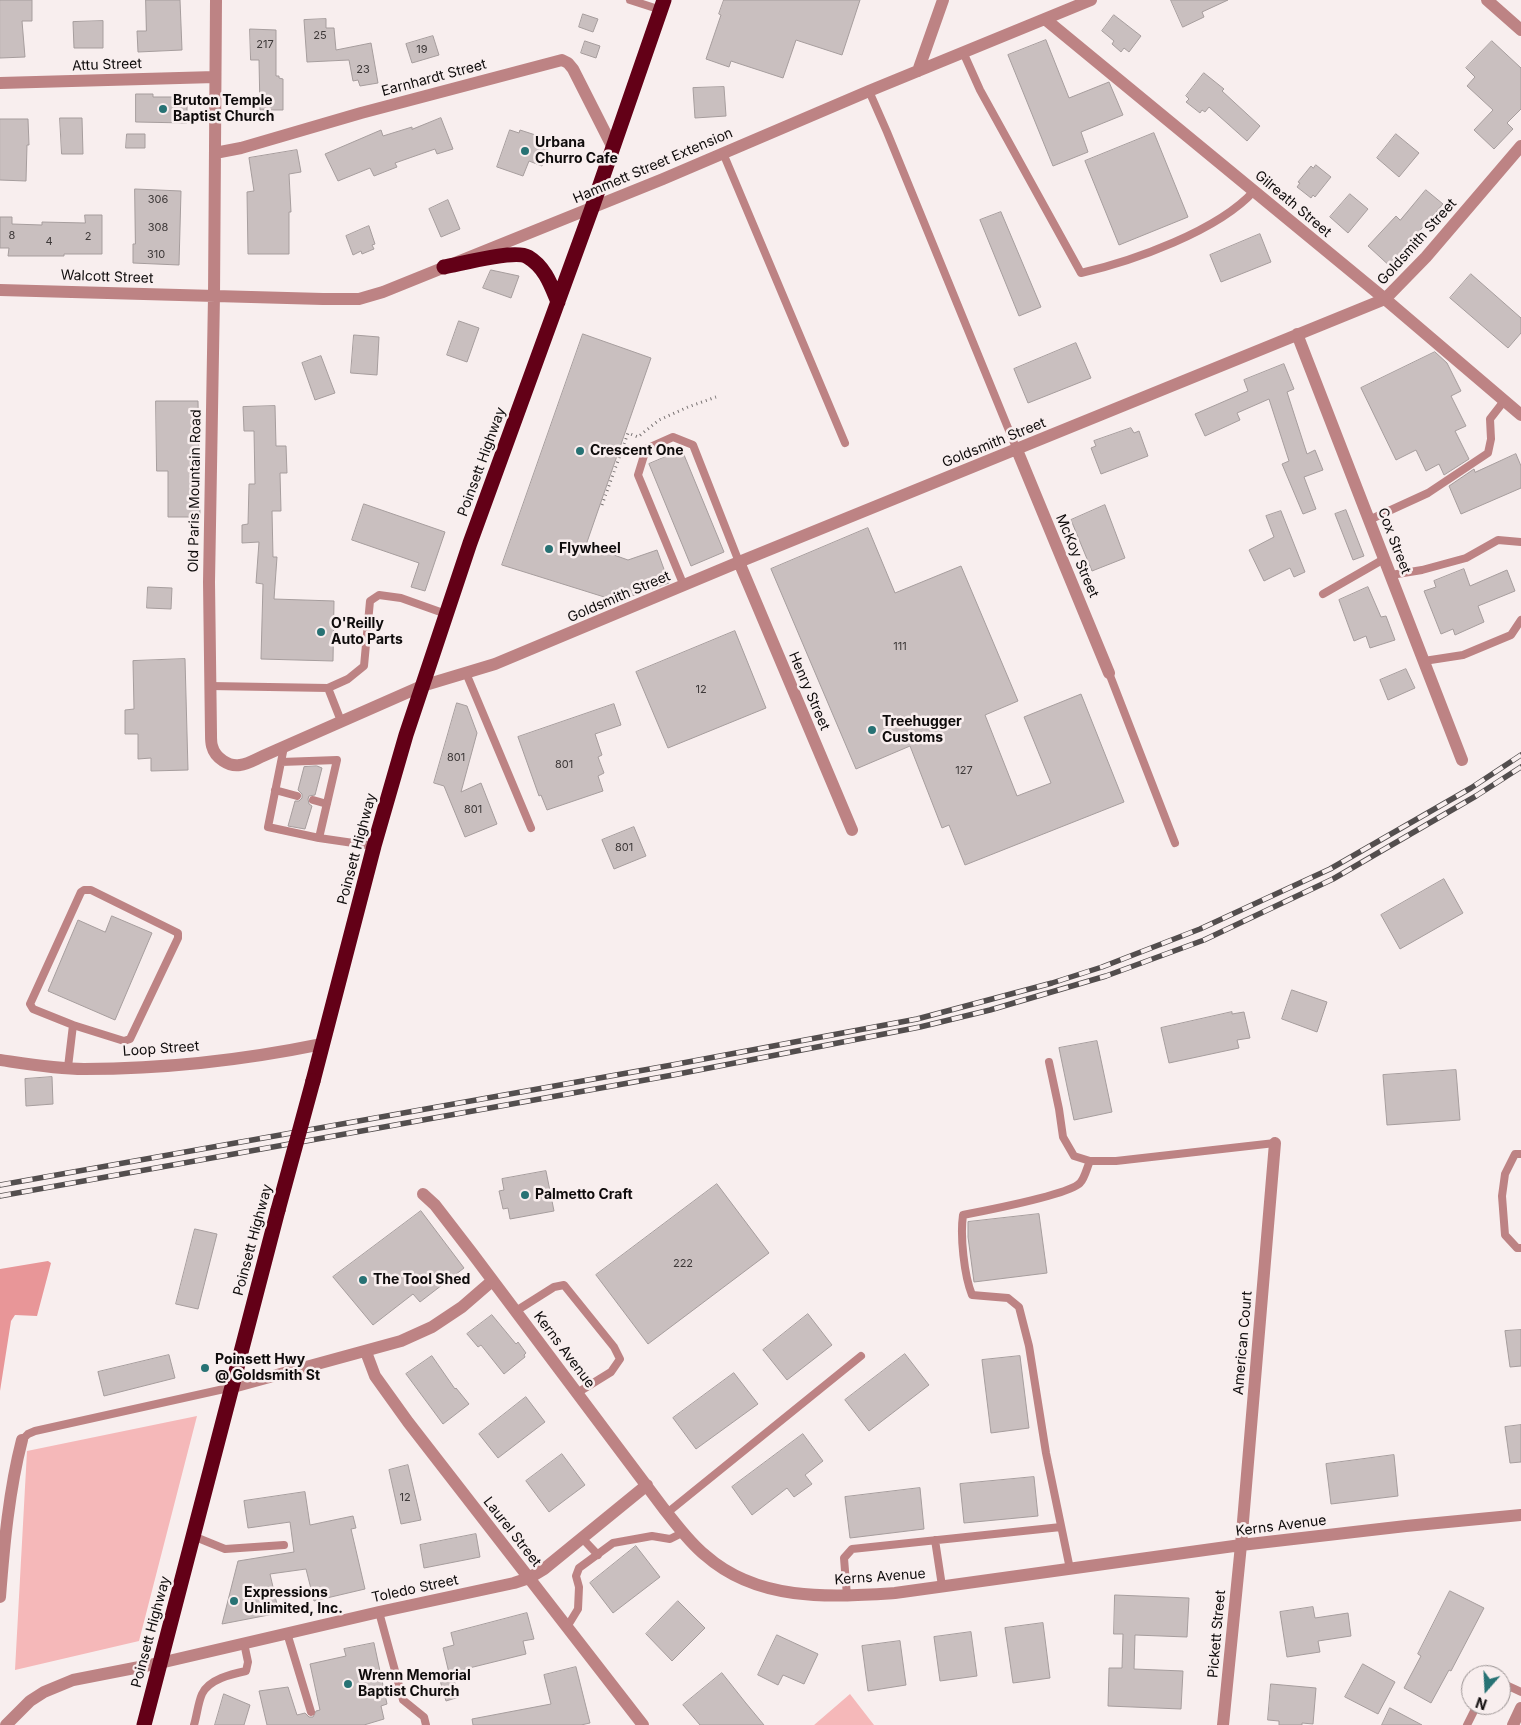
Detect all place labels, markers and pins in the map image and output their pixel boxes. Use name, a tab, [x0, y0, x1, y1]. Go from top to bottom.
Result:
place label: Bruton Temple Baptist Church	[173, 93, 275, 125]
marker: Bruton Temple Baptist Church	[157, 103, 169, 115]
place label: Urbana Churro Cafe	[535, 135, 618, 168]
marker: Urbana Churro Cafe	[519, 145, 531, 157]
place label: Crescent One	[590, 443, 683, 459]
marker: Crescent One	[574, 445, 586, 457]
place label: Flywheel	[559, 541, 621, 557]
marker: Flywheel	[543, 543, 555, 555]
place label: O'Reilly Auto Parts	[331, 616, 403, 648]
marker: O'Reilly Auto Parts	[315, 626, 327, 638]
place label: Treehugger Customs	[882, 714, 962, 746]
marker: Treehugger Customs	[866, 724, 878, 736]
place label: Palmetto Craft	[535, 1187, 633, 1203]
marker: Palmetto Craft	[519, 1189, 531, 1201]
place label: The Tool Shed	[373, 1272, 470, 1288]
marker: The Tool Shed	[357, 1274, 369, 1286]
place label: Poinsett Hwy @ Goldsmith St	[215, 1352, 320, 1384]
marker: Poinsett Hwy @ Goldsmith St	[199, 1362, 211, 1374]
place label: Expressions Unlimited, Inc.	[244, 1585, 343, 1618]
marker: Expressions Unlimited, Inc.	[228, 1595, 240, 1607]
place label: Wrenn Memorial Baptist Church	[358, 1668, 471, 1700]
marker: Wrenn Memorial Baptist Church	[342, 1678, 354, 1690]

